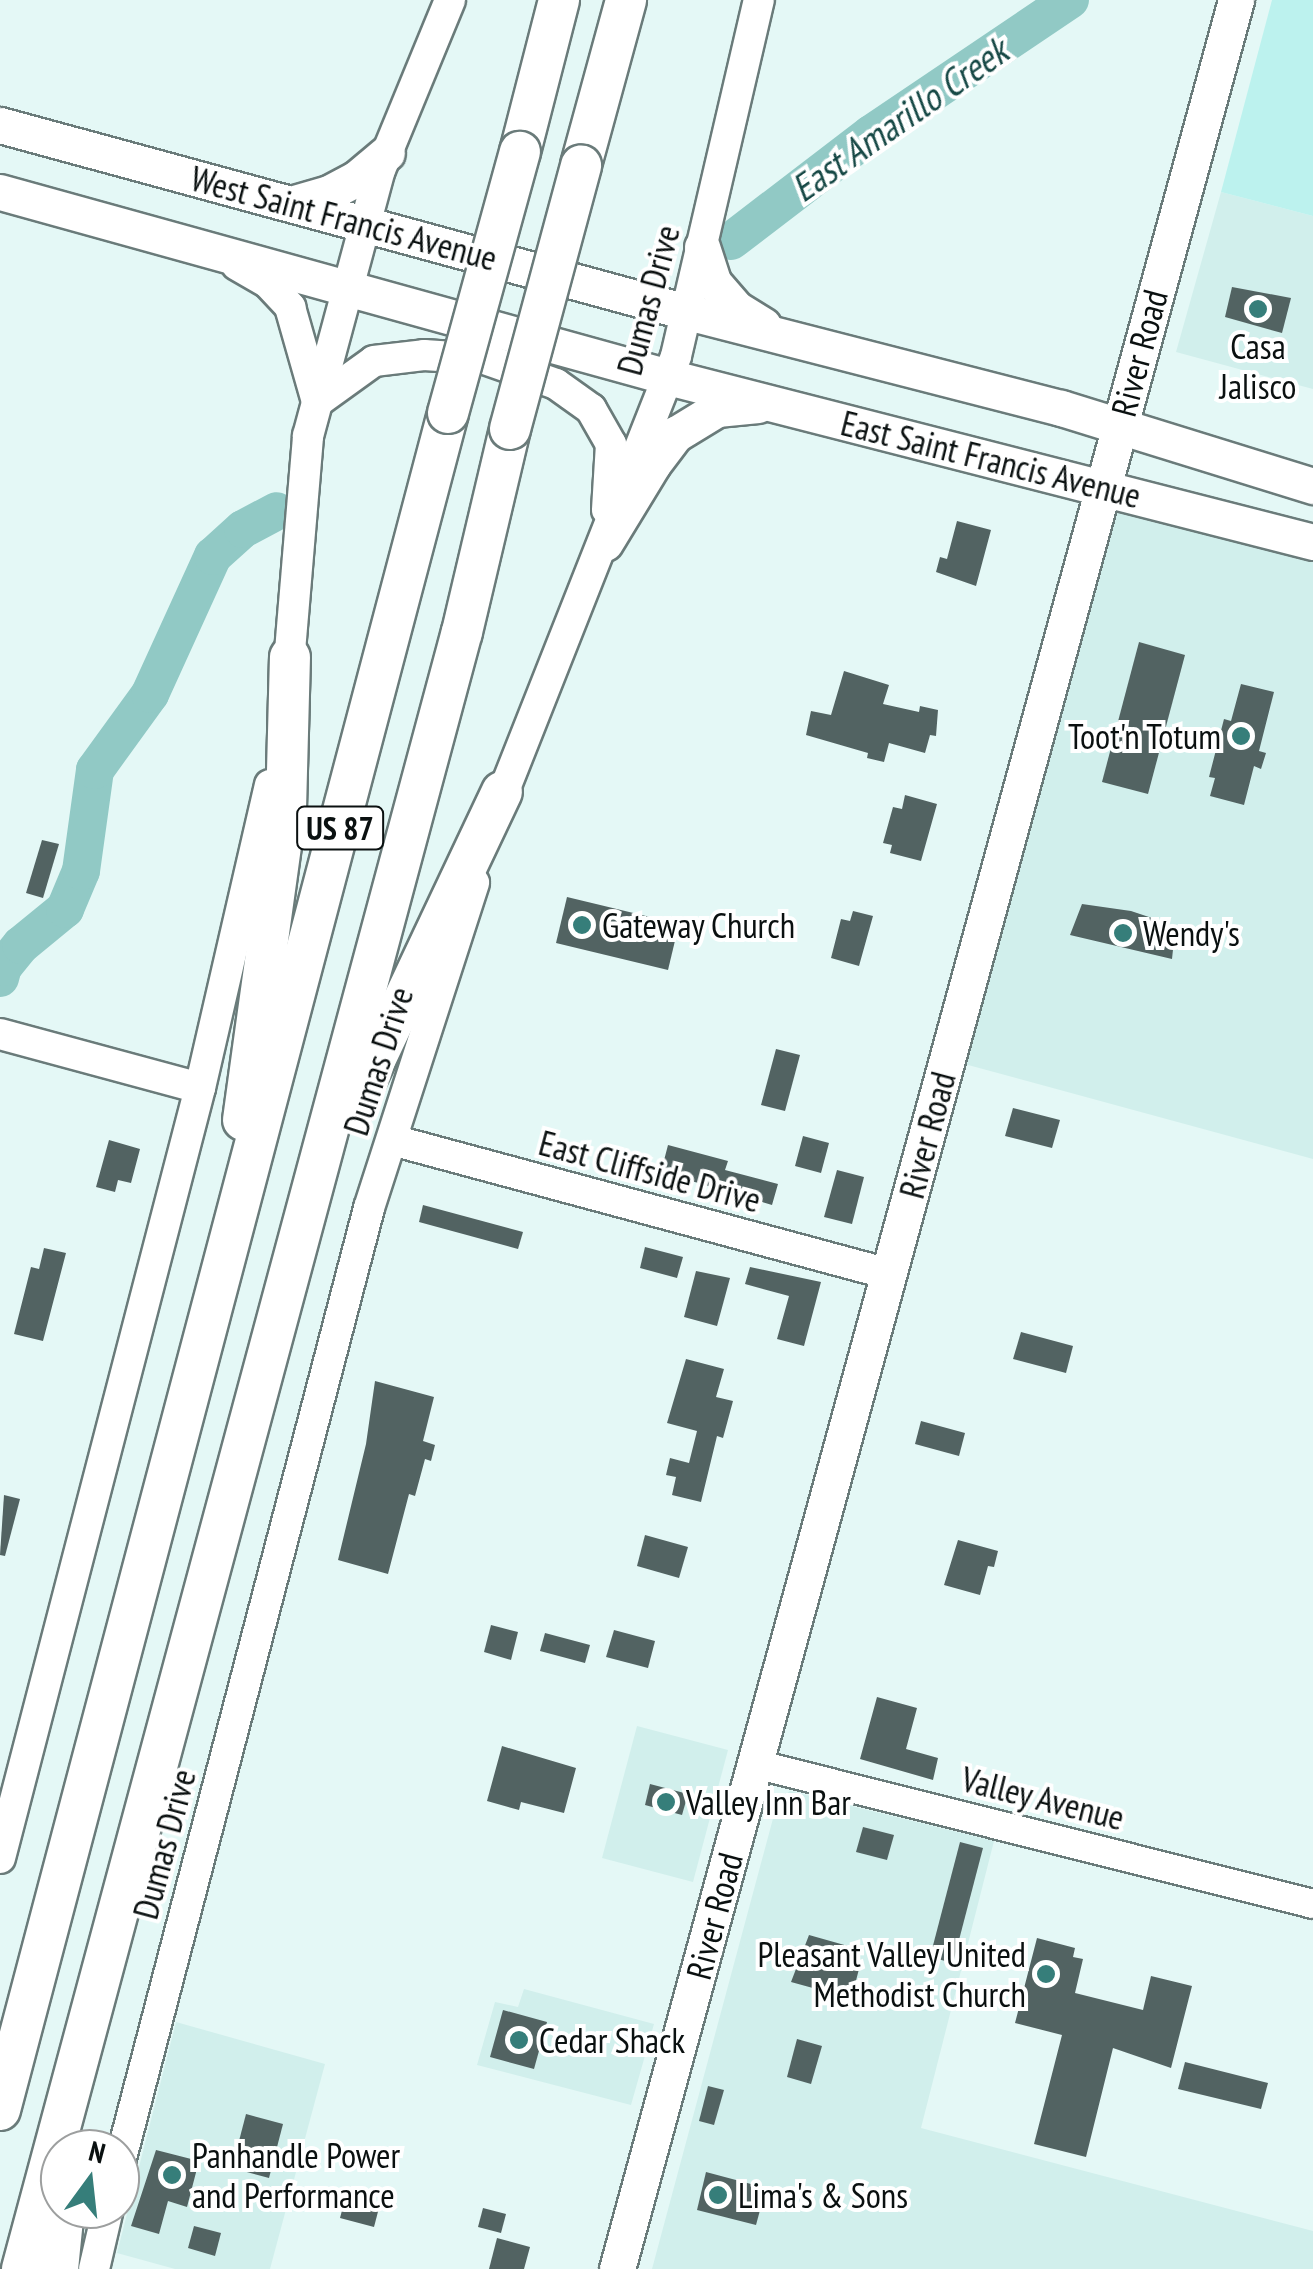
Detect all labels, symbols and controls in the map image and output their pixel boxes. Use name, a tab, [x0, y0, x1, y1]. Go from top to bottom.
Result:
water label: East Amarillo Creek	[782, 27, 1016, 211]
street label: West Saint Francis Avenue	[186, 157, 502, 279]
street label: Dumas Drive	[608, 221, 688, 379]
street label: River Road	[1102, 285, 1176, 421]
marker: Casa Jalisco	[1247, 298, 1269, 320]
place label: Casa Jalisco	[1220, 325, 1296, 407]
street label: East Saint Francis Avenue	[836, 401, 1146, 517]
place label: Toot'n Totum	[1067, 715, 1221, 757]
marker: Toot'n Totum	[1230, 725, 1252, 747]
road number: US 87	[295, 801, 385, 855]
place label: Gateway Church	[602, 904, 796, 946]
place label: Wendy's	[1143, 912, 1240, 954]
marker: Gateway Church	[571, 914, 593, 936]
marker: Wendy's	[1112, 922, 1134, 944]
street label: Dumas Drive	[334, 982, 422, 1140]
street label: River Road	[890, 1067, 964, 1203]
street label: East Cliffside Drive	[535, 1121, 765, 1221]
street label: Valley Avenue	[956, 1757, 1130, 1839]
street label: Dumas Drive	[124, 1765, 204, 1923]
place label: Valley Inn Bar	[686, 1781, 852, 1823]
marker: Valley Inn Bar	[655, 1791, 677, 1813]
street label: River Road	[677, 1848, 751, 1984]
place label: Pleasant Valley United Methodist Church	[756, 1933, 1026, 2015]
marker: Pleasant Valley United Methodist Church	[1035, 1963, 1057, 1985]
place label: Cedar Shack	[539, 2019, 685, 2061]
marker: Cedar Shack	[508, 2029, 530, 2051]
north arrow	[40, 2129, 140, 2229]
text: N	[85, 2132, 109, 2171]
place label: Panhandle Power and Performance	[192, 2134, 400, 2216]
marker: Panhandle Power and Performance	[161, 2164, 183, 2186]
place label: Lima's & Sons	[738, 2174, 908, 2216]
marker: Lima's & Sons	[707, 2184, 729, 2206]

